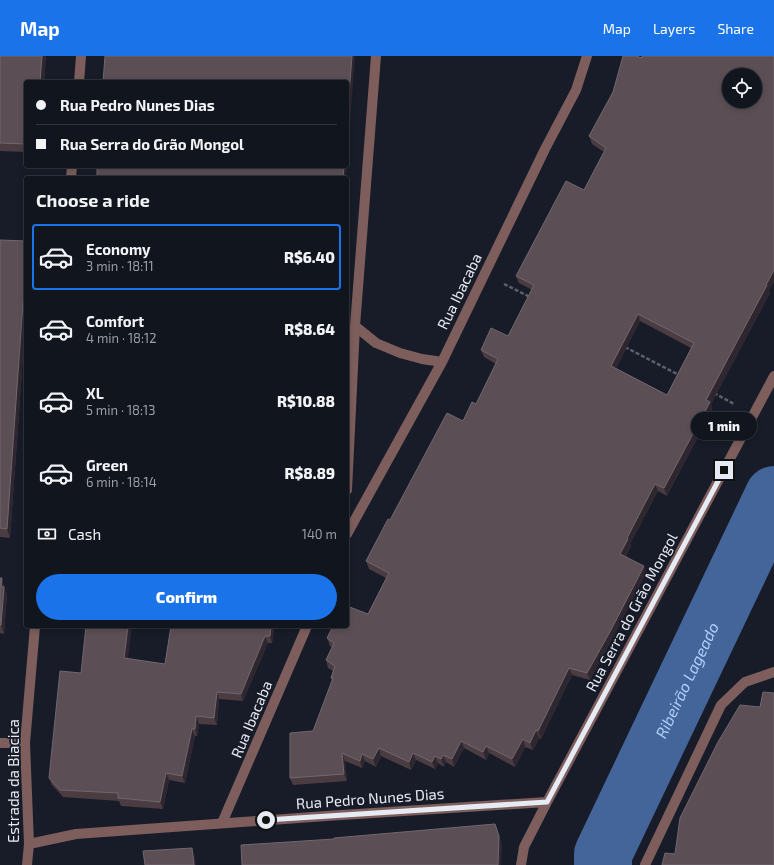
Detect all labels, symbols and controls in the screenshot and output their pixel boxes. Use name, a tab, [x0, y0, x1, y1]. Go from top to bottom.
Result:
text: Map	[20, 17, 60, 40]
text: Map	[603, 20, 631, 37]
text: Layers	[653, 20, 695, 37]
text: Share	[717, 20, 754, 37]
map controls	[722, 68, 762, 108]
button: locate	[722, 68, 762, 108]
text: Rua Pedro Nunes Dias	[60, 96, 215, 114]
text: Rua Serra do Grão Mongol	[60, 135, 244, 153]
text: Choose a ride	[36, 189, 150, 211]
icon: car	[38, 239, 74, 275]
text: Economy	[86, 240, 151, 258]
text: R$6.40	[284, 248, 335, 266]
street label: Rua Ibacaba	[433, 250, 485, 332]
text: 3 min · 18:11	[86, 258, 154, 274]
icon: car	[38, 311, 74, 347]
text: Comfort	[86, 312, 144, 330]
text: R$8.64	[284, 320, 335, 338]
text: 4 min · 18:12	[86, 330, 157, 346]
icon: car	[38, 383, 74, 419]
text: XL	[86, 384, 104, 402]
text: R$10.88	[277, 392, 335, 410]
text: 5 min · 18:13	[86, 402, 155, 418]
callout: 1 min	[691, 412, 757, 440]
text: 1 min	[708, 418, 740, 434]
icon: car	[38, 455, 74, 491]
text: Green	[86, 456, 128, 474]
route end	[715, 461, 733, 479]
text: R$8.89	[284, 464, 335, 482]
text: 6 min · 18:14	[86, 474, 157, 490]
icon: cash	[36, 523, 58, 545]
text: Cash	[68, 525, 101, 543]
text: 140 m	[302, 526, 337, 542]
street label: Rua Serra do Grão Mongol	[581, 529, 681, 694]
button: Confirm	[36, 574, 337, 620]
water label: Ribeirão Lageado	[650, 619, 722, 741]
street label: Rua Ibacaba	[227, 678, 275, 760]
street label: Estrada da Biacica	[4, 719, 22, 843]
street label: Rua Pedro Nunes Dias	[295, 784, 445, 812]
route start	[257, 811, 275, 829]

